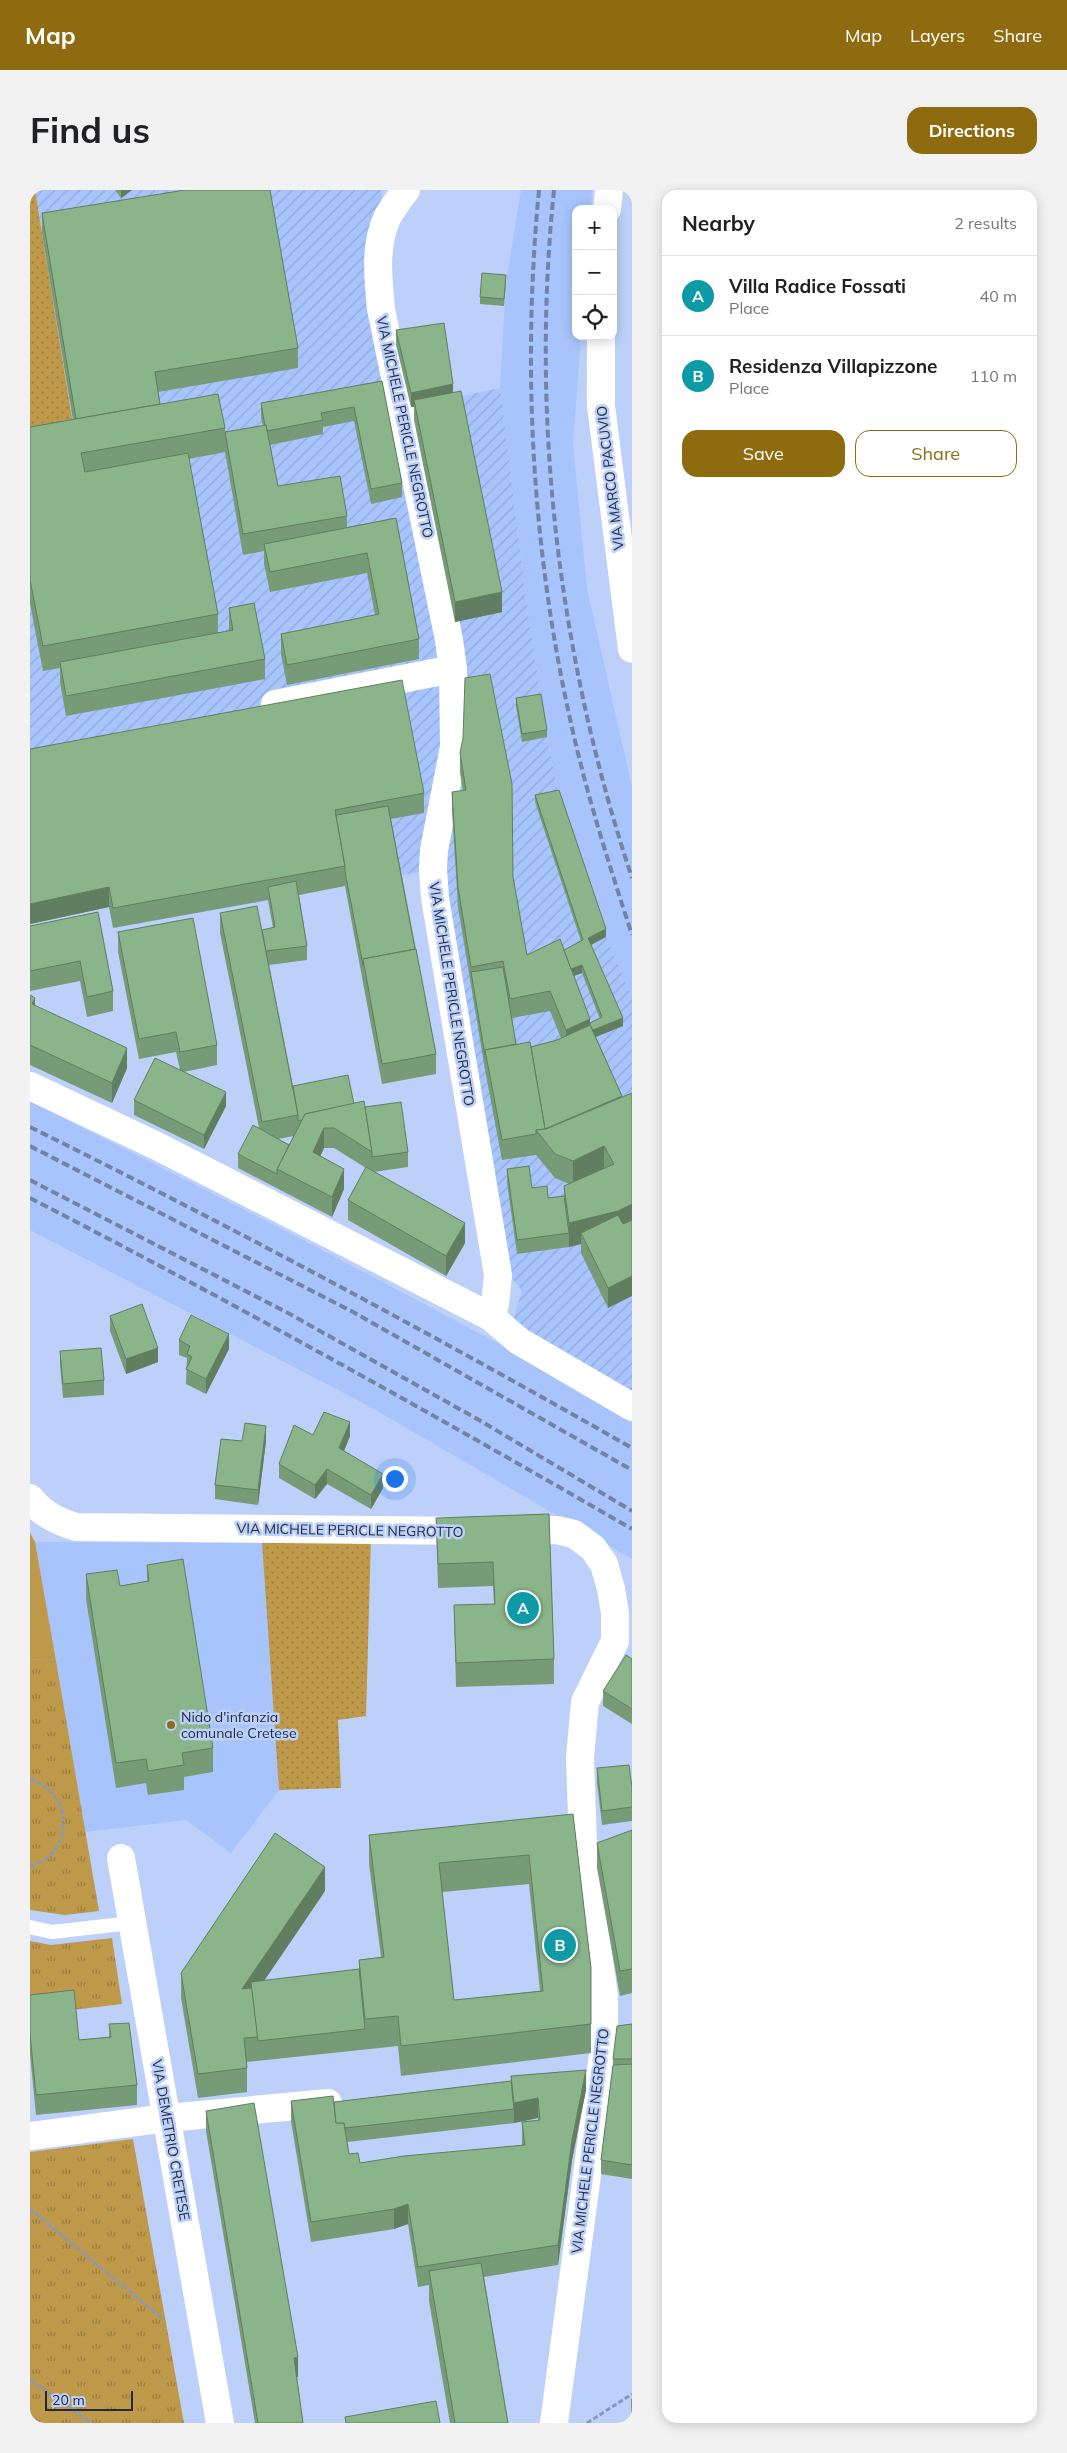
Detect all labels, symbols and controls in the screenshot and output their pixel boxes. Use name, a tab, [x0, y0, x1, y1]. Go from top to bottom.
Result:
text: Map	[25, 20, 76, 50]
text: Map	[845, 24, 882, 47]
text: Layers	[910, 24, 965, 47]
text: Share	[993, 24, 1042, 47]
button: Directions	[907, 107, 1037, 154]
text: Find us	[30, 108, 150, 152]
map controls	[572, 205, 617, 340]
button: +	[572, 205, 617, 250]
text: Nearby	[682, 210, 755, 236]
text: 2 results	[954, 213, 1017, 233]
button: −	[572, 250, 617, 295]
text: Villa Radice Fossati	[729, 274, 906, 298]
text: A	[692, 286, 704, 306]
text: 40 m	[980, 286, 1017, 306]
button: locate	[572, 295, 617, 340]
text: Place	[729, 298, 769, 318]
street label: VIA MICHELE PERICLE NEGROTTO	[373, 314, 437, 540]
text: Residenza Villapizzone	[729, 354, 938, 378]
text: B	[692, 366, 704, 386]
text: 110 m	[970, 366, 1017, 386]
text: Place	[729, 378, 769, 398]
street label: VIA MARCO PACUVIO	[592, 405, 628, 551]
button: Save	[682, 430, 845, 477]
button: Share	[855, 430, 1017, 477]
street label: VIA MICHELE PERICLE NEGROTTO	[425, 881, 479, 1107]
your location	[382, 1466, 408, 1492]
street label: VIA MICHELE PERICLE NEGROTTO	[236, 1519, 464, 1541]
pin: A	[507, 1589, 539, 1627]
place label: Nido d'infanzia comunale Cretese	[181, 1708, 297, 1742]
marker: Nido d'infanzia comunale Cretese	[165, 1719, 177, 1731]
pin: B	[544, 1926, 576, 1964]
street label: VIA MICHELE PERICLE NEGROTTO	[567, 2027, 613, 2255]
street label: VIA DEMETRIO CRETESE	[148, 2058, 194, 2222]
scale bar	[45, 2388, 132, 2411]
text: 20 m	[52, 2391, 85, 2409]

